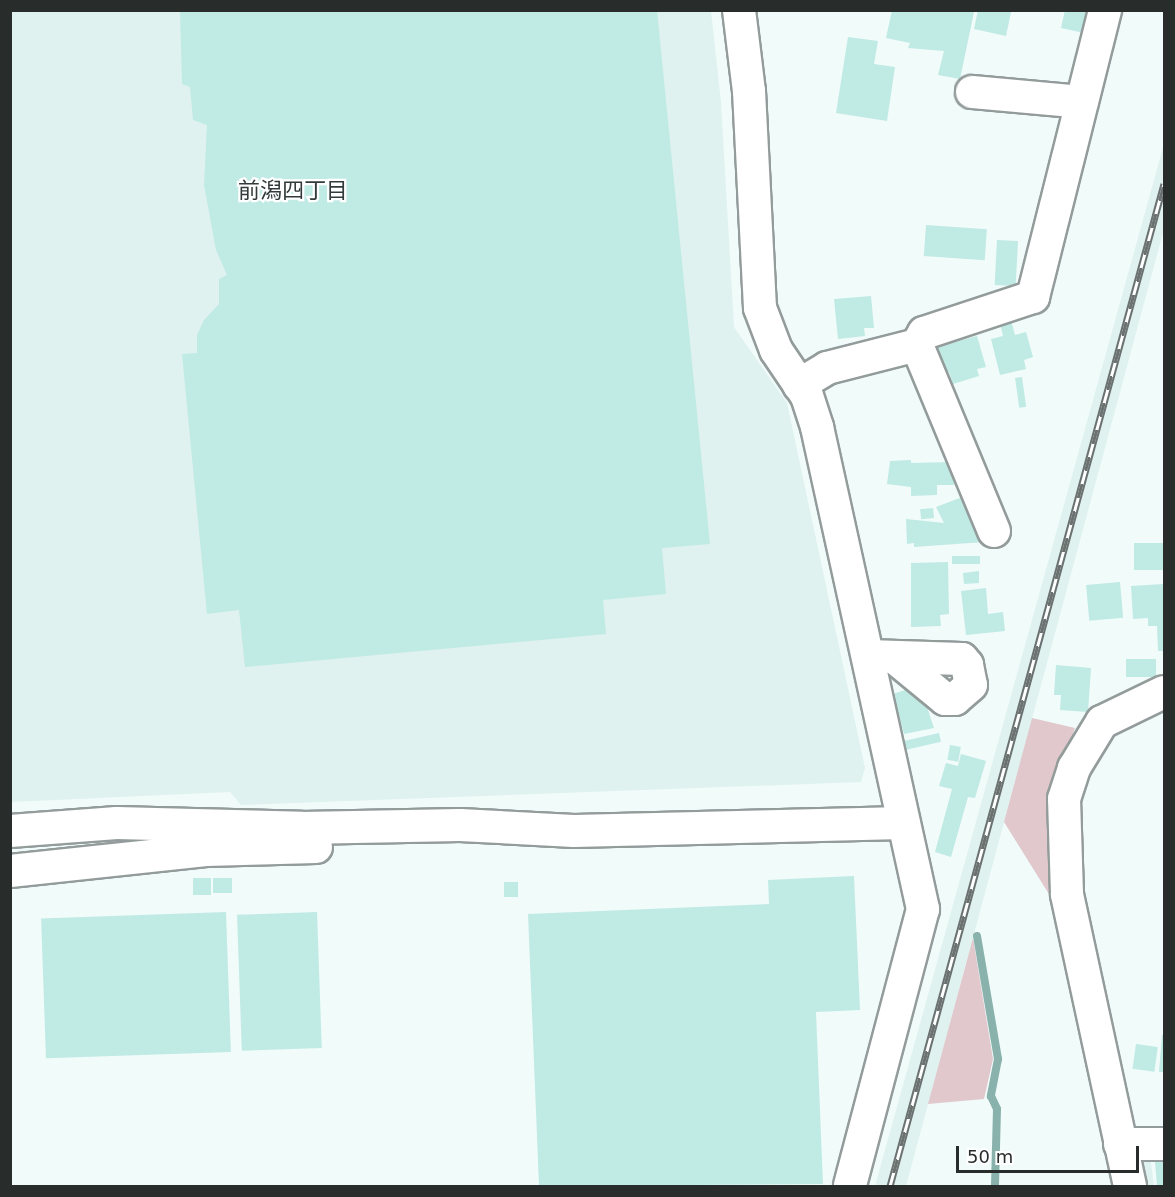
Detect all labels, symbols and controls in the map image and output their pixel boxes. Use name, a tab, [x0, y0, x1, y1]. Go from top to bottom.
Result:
district label: 前潟四丁目	[238, 178, 348, 204]
scale bar	[959, 1134, 1142, 1172]
text: 50 m	[967, 1146, 1013, 1167]

